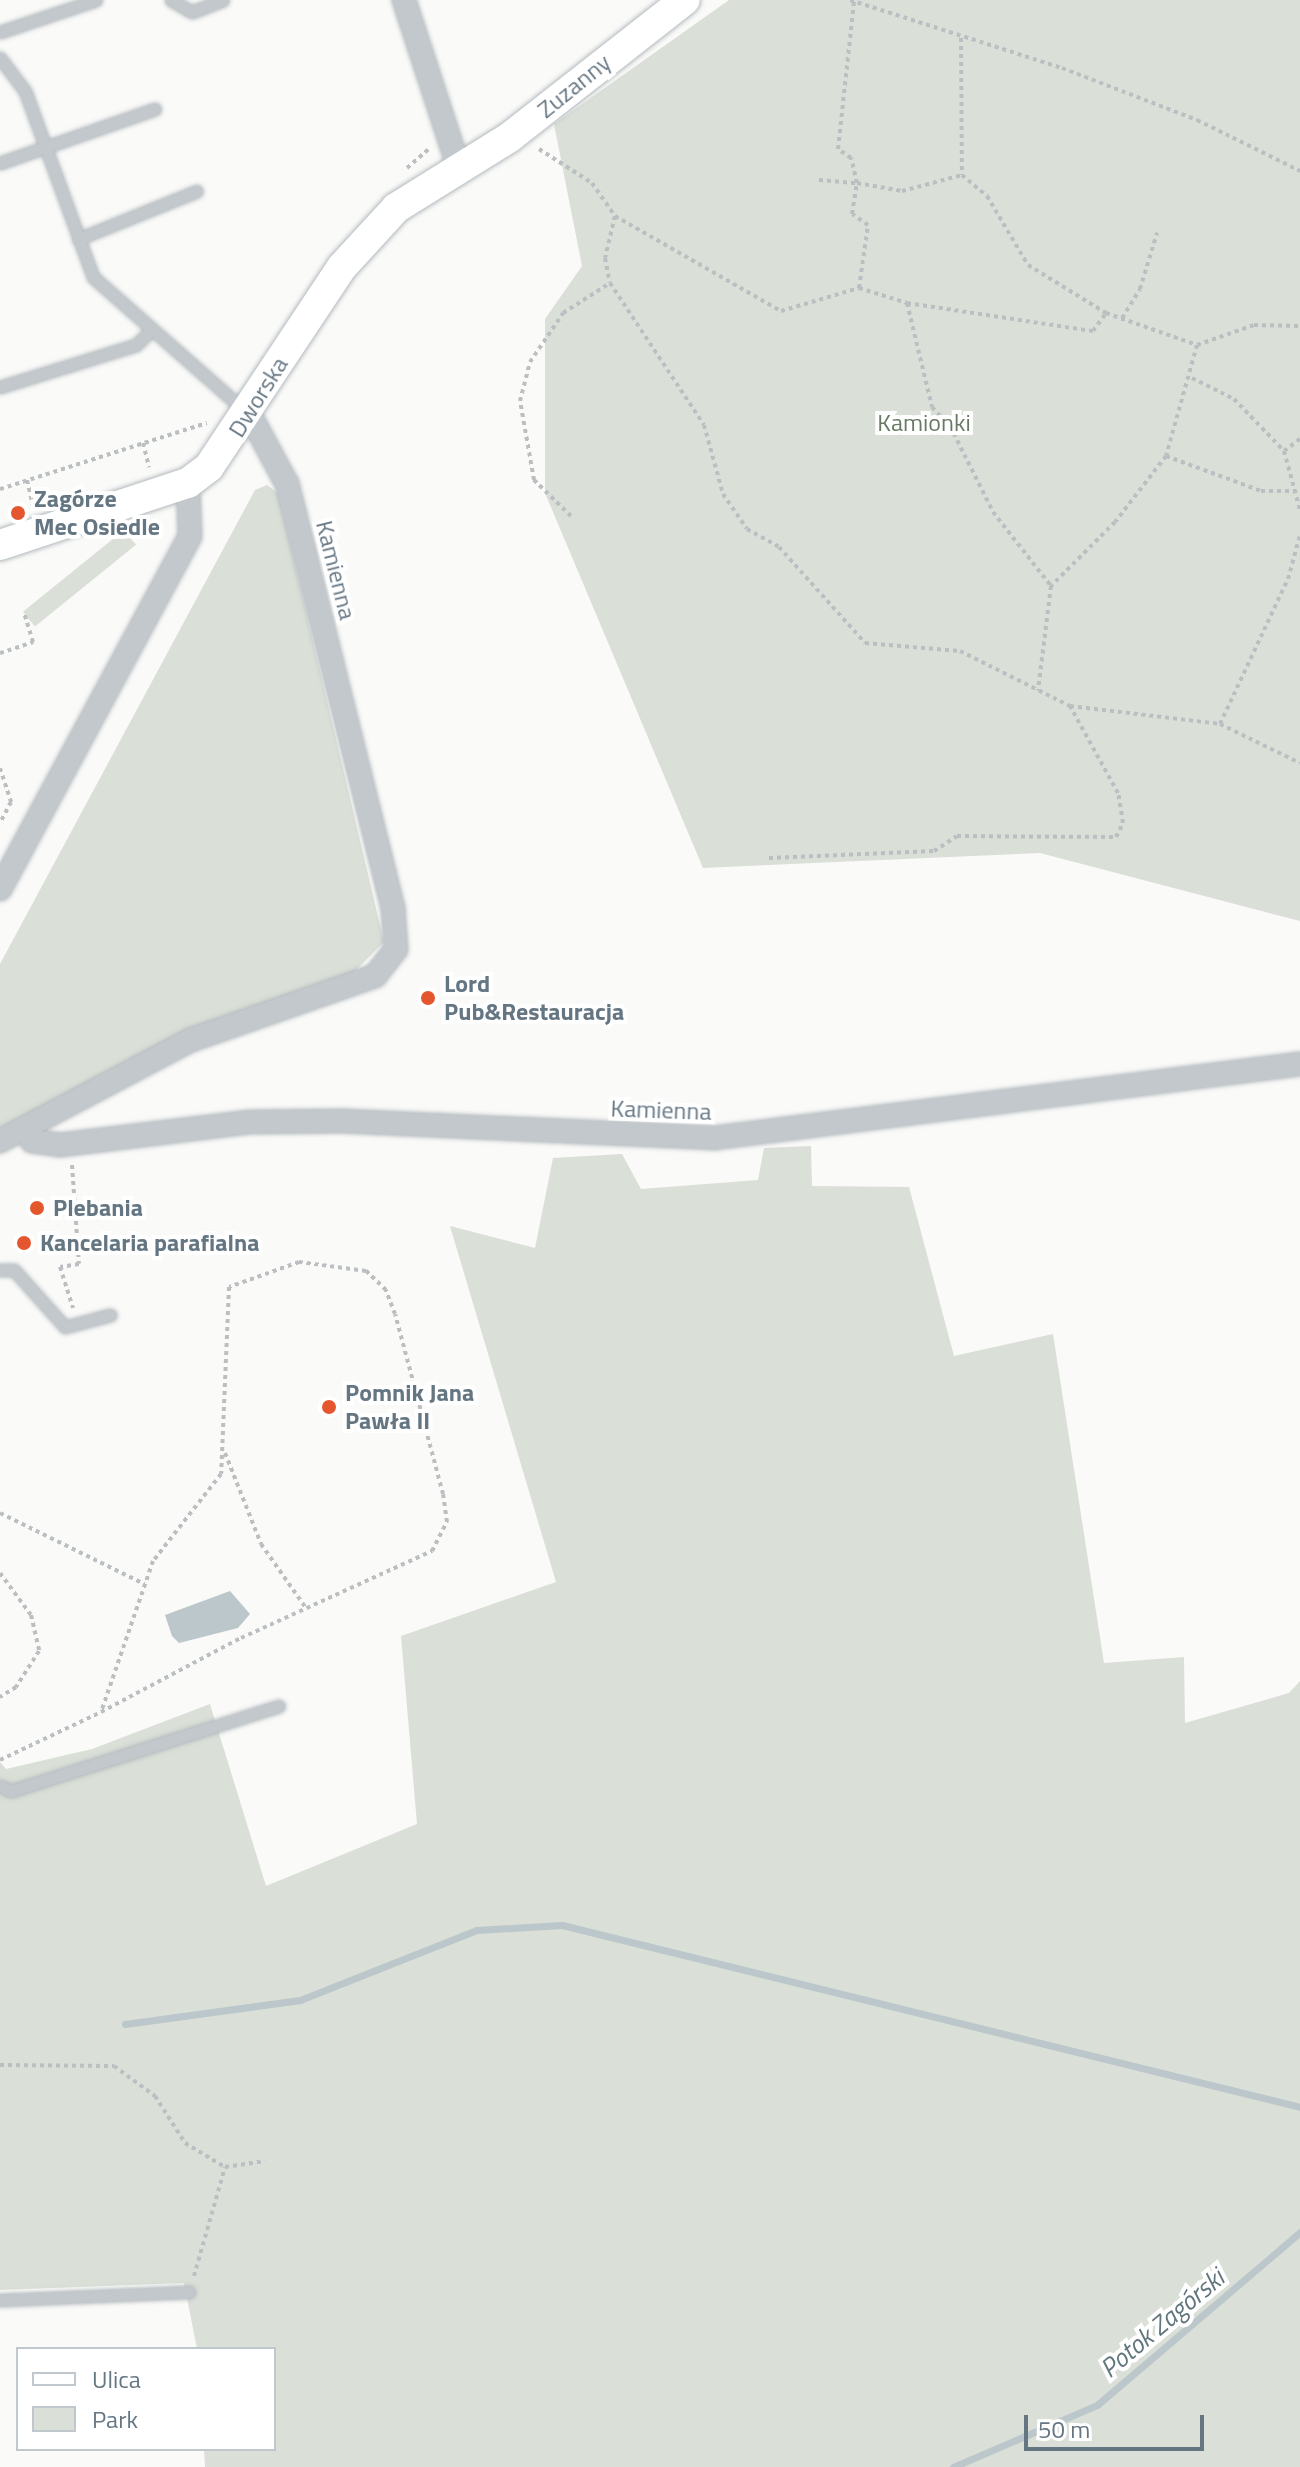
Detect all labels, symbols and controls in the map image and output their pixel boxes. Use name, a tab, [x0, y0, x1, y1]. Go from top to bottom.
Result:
street label: Zuzanny	[532, 48, 616, 124]
street label: Dworska	[222, 352, 294, 442]
park label: Kamionki	[877, 409, 971, 437]
place label: Zagórze Mec Osiedle	[34, 485, 160, 541]
marker: Zagórze Mec Osiedle	[9, 504, 27, 522]
street label: Kamienna	[310, 518, 362, 622]
place label: Lord Pub&Restauracja	[444, 970, 624, 1026]
marker: Lord Pub&Restauracja	[419, 989, 437, 1007]
street label: Kamienna	[610, 1094, 712, 1126]
place label: Plebania	[53, 1194, 143, 1222]
marker: Plebania	[28, 1199, 46, 1217]
place label: Kancelaria parafialna	[40, 1229, 259, 1257]
marker: Kancelaria parafialna	[15, 1234, 33, 1252]
place label: Pomnik Jana Pawła II	[345, 1379, 474, 1435]
marker: Pomnik Jana Pawła II	[320, 1398, 338, 1416]
water label: Potok Zagórski	[1094, 2262, 1230, 2384]
legend	[16, 2347, 276, 2451]
text: Ulica	[92, 2361, 141, 2397]
scale bar	[1028, 2399, 1208, 2449]
text: Park	[92, 2401, 138, 2437]
text: 50 m	[1038, 2411, 1090, 2447]

